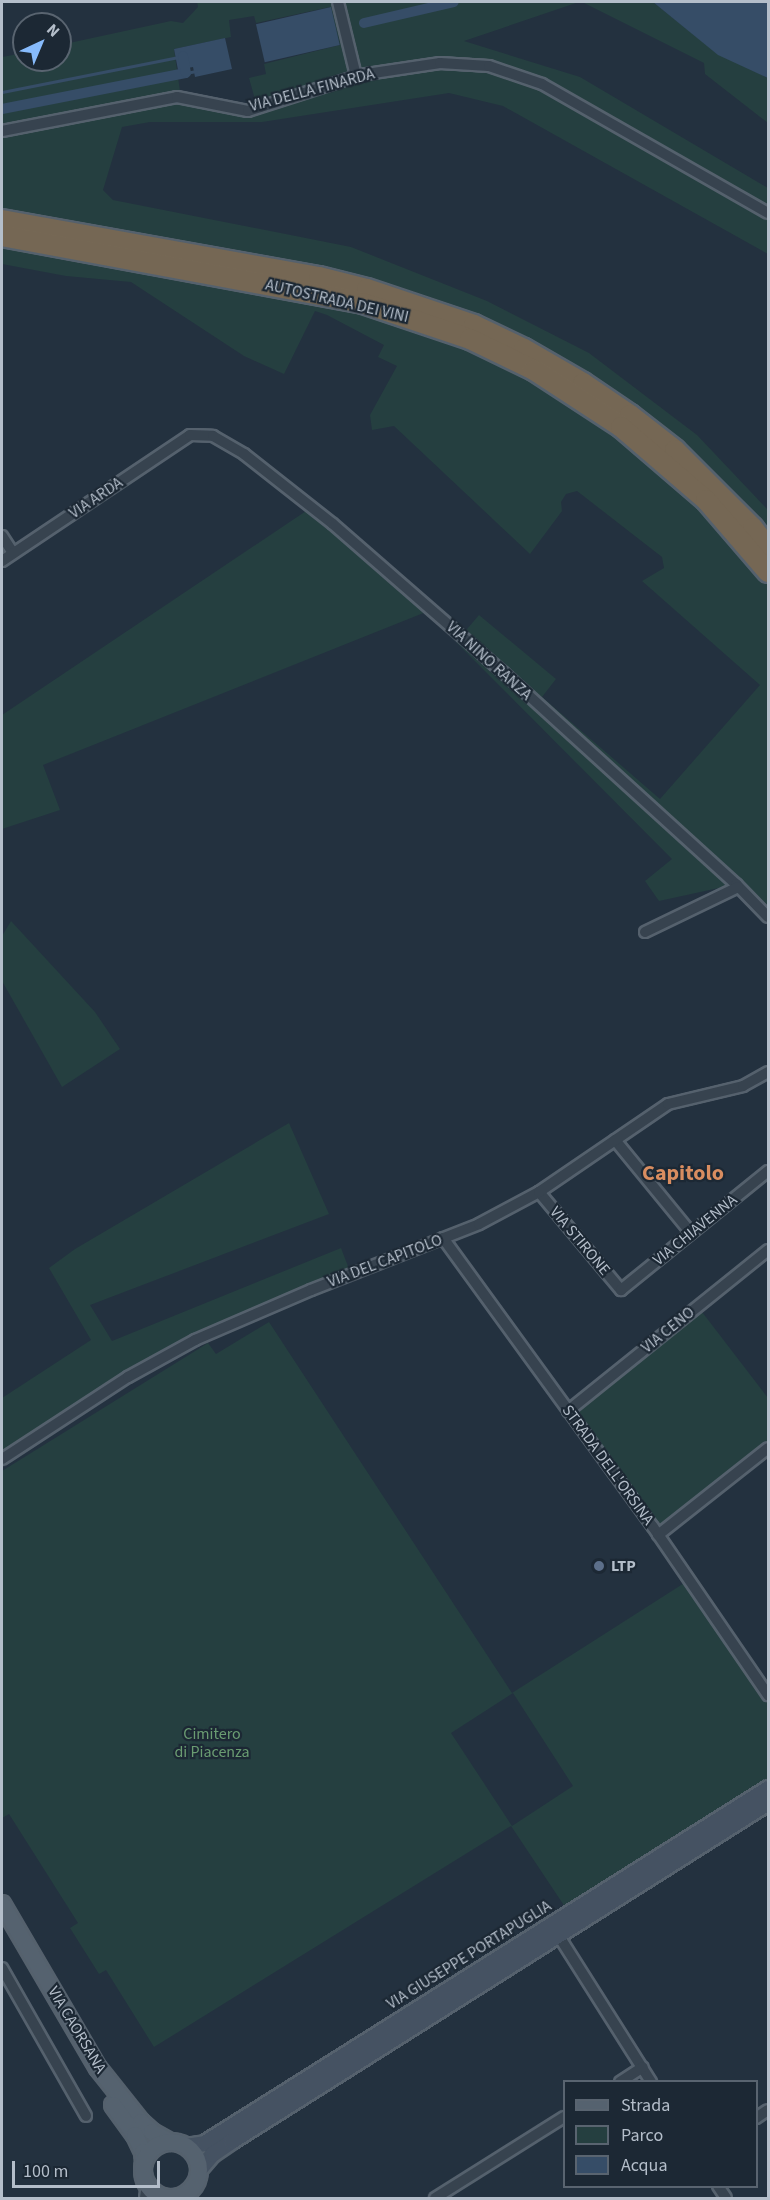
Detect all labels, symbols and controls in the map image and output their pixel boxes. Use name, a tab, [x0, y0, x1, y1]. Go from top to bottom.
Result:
north arrow	[12, 12, 72, 72]
text: N	[42, 19, 65, 42]
street label: VIA DELLA FINARDA	[247, 64, 377, 116]
street label: AUTOSTRADA DEI VINI	[264, 275, 410, 327]
street label: VIA ARDA	[66, 473, 126, 523]
street label: VIA NINO RANZA	[442, 618, 536, 704]
district label: Capitolo	[642, 1161, 724, 1187]
street label: VIA CHIAVENNA	[649, 1190, 741, 1270]
street label: VIA STIRONE	[546, 1203, 614, 1279]
street label: VIA DEL CAPITOLO	[325, 1230, 445, 1292]
street label: VIA CENO	[638, 1303, 698, 1357]
street label: STRADA DELL'ORSINA	[558, 1401, 658, 1529]
place label: LTP	[611, 1556, 636, 1576]
marker: LTP	[592, 1559, 606, 1573]
park label: Cimitero di Piacenza	[174, 1724, 250, 1762]
street label: VIA GIUSEPPE PORTAPUGLIA	[383, 1896, 555, 2014]
street label: VIA CAORSANA	[44, 1983, 110, 2077]
legend	[563, 2080, 758, 2188]
text: Strada	[621, 2093, 670, 2118]
text: Parco	[621, 2123, 663, 2148]
scale bar	[15, 2149, 164, 2187]
text: Acqua	[621, 2153, 667, 2178]
text: 100 m	[23, 2159, 68, 2184]

